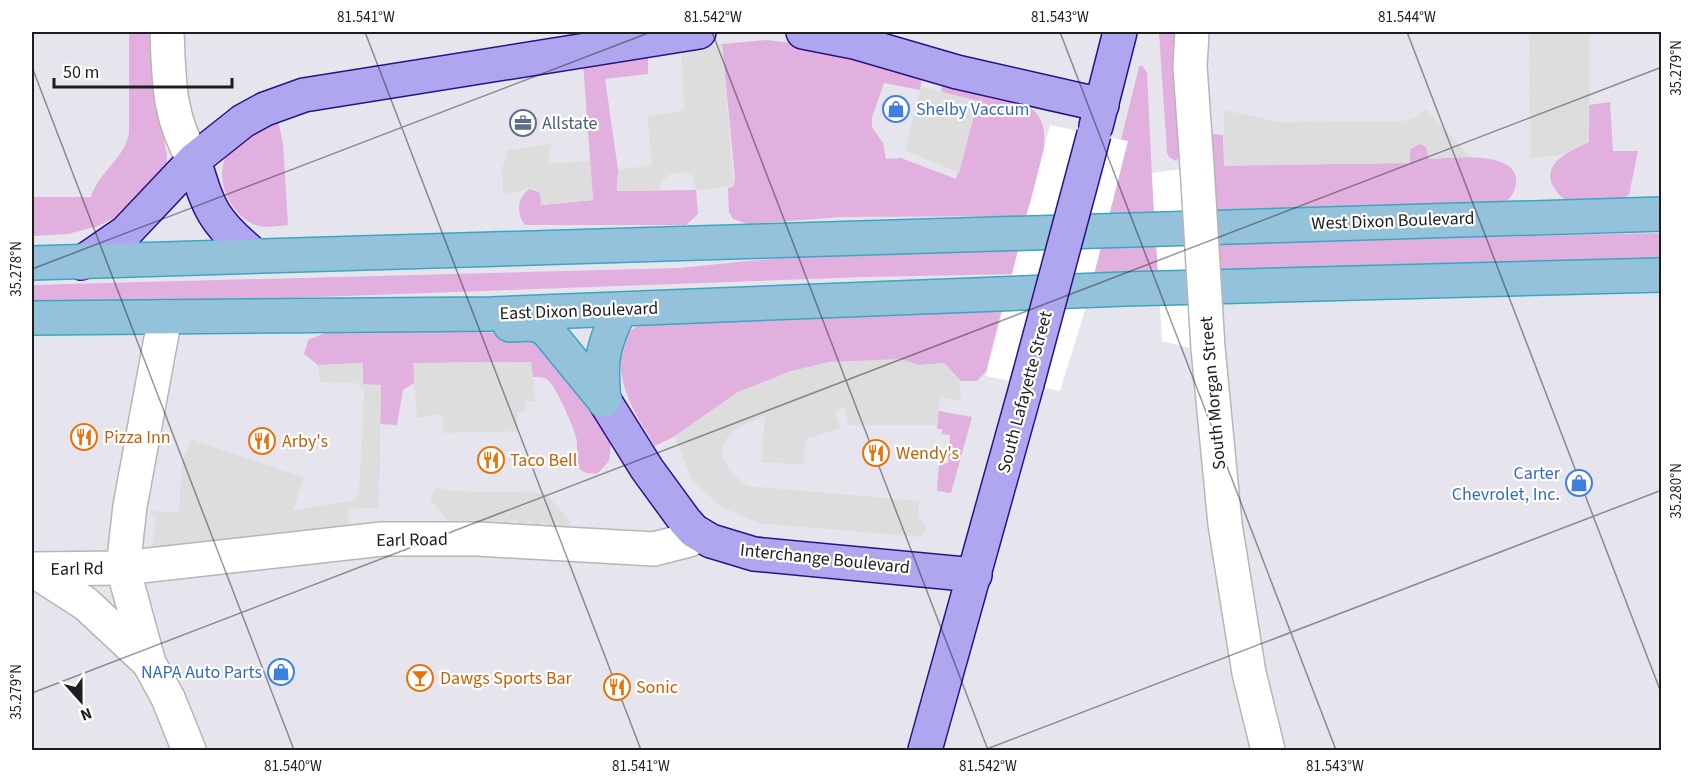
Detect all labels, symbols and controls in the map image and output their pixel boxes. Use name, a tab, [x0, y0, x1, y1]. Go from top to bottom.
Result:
text: 81.541°W	[337, 7, 395, 28]
text: 81.542°W	[684, 7, 742, 28]
text: 81.543°W	[1031, 7, 1089, 28]
text: 81.544°W	[1378, 7, 1436, 28]
text: 35.279°N	[1666, 40, 1687, 96]
scale bar	[54, 51, 232, 89]
text: 50 m	[63, 60, 99, 85]
shop icon: Shelby Vaccum	[881, 94, 911, 124]
place label: Shelby Vaccum	[916, 97, 1030, 122]
office icon: Allstate	[508, 108, 538, 138]
place label: Allstate	[542, 111, 598, 136]
street label: West Dixon Boulevard	[1311, 206, 1475, 236]
text: 35.278°N	[6, 241, 27, 297]
street label: East Dixon Boulevard	[499, 296, 659, 326]
street label: South Lafayette Street	[991, 308, 1059, 476]
street label: South Morgan Street	[1194, 315, 1232, 471]
restaurant icon: Pizza Inn	[69, 422, 99, 452]
place label: Pizza Inn	[104, 425, 171, 450]
restaurant icon: Arby's	[247, 426, 277, 456]
place label: Arby's	[282, 429, 328, 454]
restaurant icon: Wendy's	[861, 438, 891, 468]
place label: Wendy's	[896, 441, 959, 466]
restaurant icon: Taco Bell	[476, 445, 506, 475]
place label: Taco Bell	[510, 448, 577, 473]
place label: Carter Chevrolet, Inc.	[1452, 461, 1561, 507]
text: 35.280°N	[1666, 463, 1687, 519]
shop icon: Carter Chevrolet, Inc.	[1564, 468, 1594, 498]
street label: Earl Road	[376, 527, 448, 553]
street label: Interchange Boulevard	[739, 538, 911, 580]
street label: Earl Rd	[50, 556, 104, 582]
shop icon: NAPA Auto Parts	[266, 657, 296, 687]
place label: NAPA Auto Parts	[141, 660, 262, 685]
bar icon: Dawgs Sports Bar	[405, 663, 435, 693]
text: 35.279°N	[6, 664, 27, 720]
place label: Dawgs Sports Bar	[440, 666, 573, 691]
north arrow	[51, 671, 111, 731]
restaurant icon: Sonic	[602, 672, 632, 702]
place label: Sonic	[636, 675, 678, 700]
text: N	[77, 702, 95, 726]
text: 81.540°W	[264, 756, 322, 777]
text: 81.541°W	[612, 756, 670, 777]
text: 81.542°W	[959, 756, 1017, 777]
text: 81.543°W	[1306, 756, 1364, 777]

